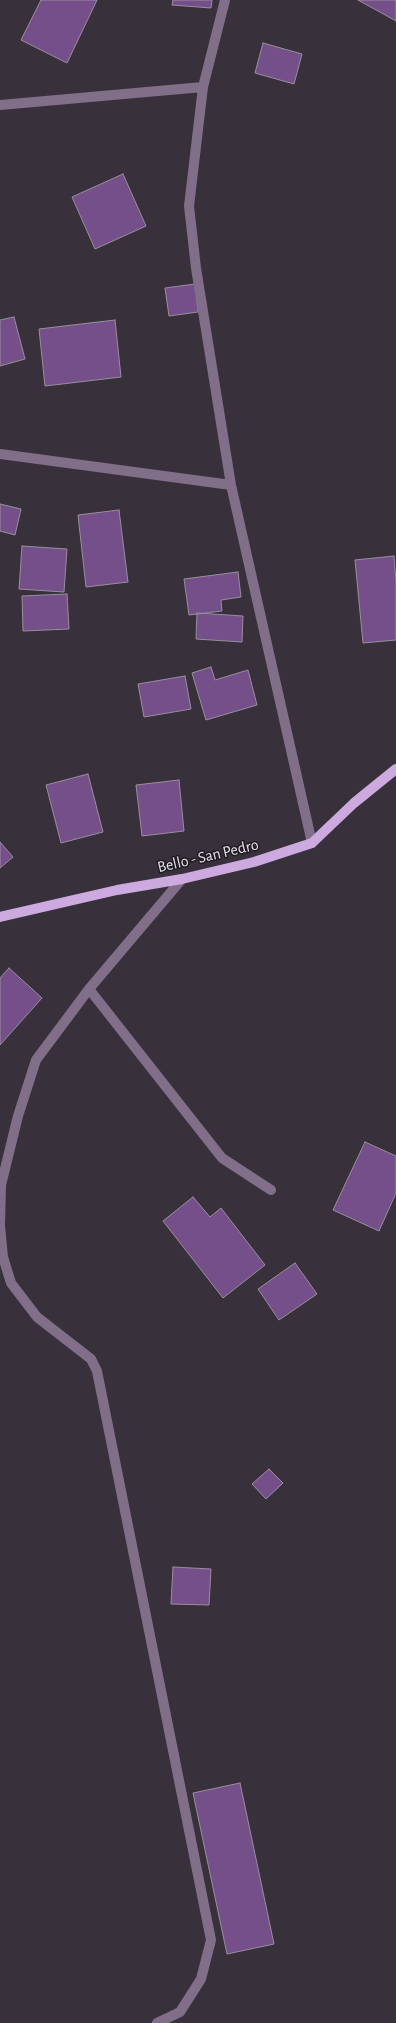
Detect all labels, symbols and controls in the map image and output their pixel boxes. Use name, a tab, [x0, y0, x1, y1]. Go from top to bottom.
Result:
street label: Bello - San Pedro	[155, 835, 261, 877]

